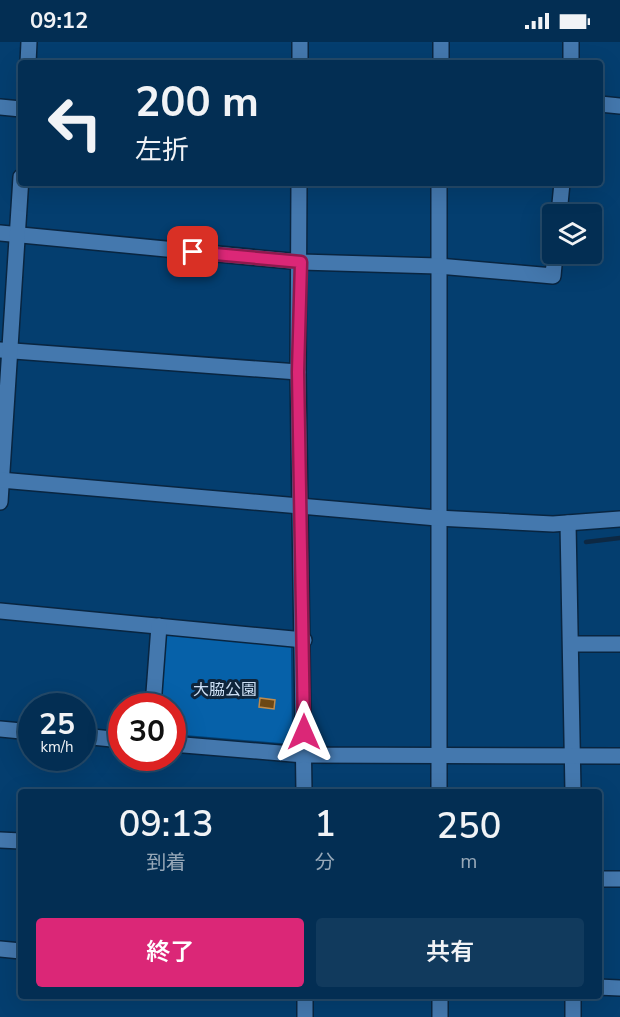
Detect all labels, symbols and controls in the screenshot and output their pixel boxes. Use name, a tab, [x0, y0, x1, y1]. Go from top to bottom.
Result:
text: 09:12	[30, 6, 88, 36]
text: 200 m	[135, 74, 259, 131]
icon: left	[36, 84, 114, 162]
text: 左折	[135, 132, 189, 169]
map controls	[542, 204, 602, 264]
button: layers	[542, 204, 602, 264]
pin	[167, 226, 218, 277]
icon: arrive	[176, 235, 209, 268]
park label: 大脇公園	[193, 679, 257, 701]
speed limit sign: 30	[108, 693, 186, 771]
position arrow	[272, 700, 336, 764]
text: 25	[39, 704, 75, 745]
text: km/h	[40, 737, 74, 757]
text: 09:13	[119, 800, 214, 849]
text: 1	[314, 800, 336, 849]
text: 250	[437, 802, 501, 851]
text: m	[460, 848, 477, 875]
text: 到着	[146, 849, 186, 876]
text: 分	[315, 849, 335, 876]
button: 終了	[36, 918, 304, 987]
button: 共有	[316, 918, 584, 987]

